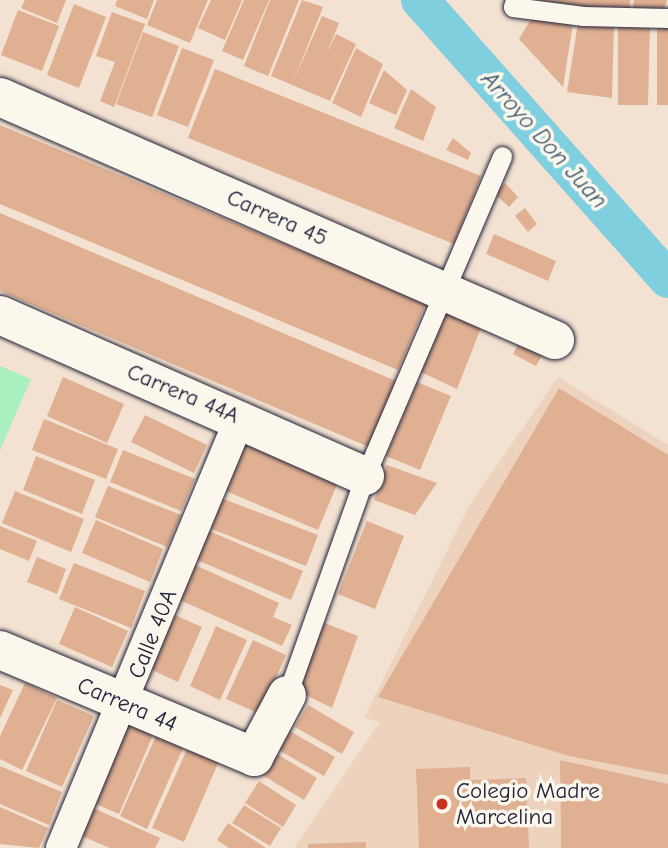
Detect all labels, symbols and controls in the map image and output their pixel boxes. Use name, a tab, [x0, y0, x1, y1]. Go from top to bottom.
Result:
water label: Arroyo Don Juan	[475, 65, 613, 215]
street label: Carrera 45	[222, 184, 332, 252]
street label: Carrera 44A	[123, 358, 243, 430]
street label: Calle 40A	[123, 585, 183, 683]
street label: Carrera 44	[73, 672, 181, 738]
place label: Colegio Madre Marcelina	[456, 777, 600, 831]
marker: Colegio Madre Marcelina	[434, 796, 450, 812]

